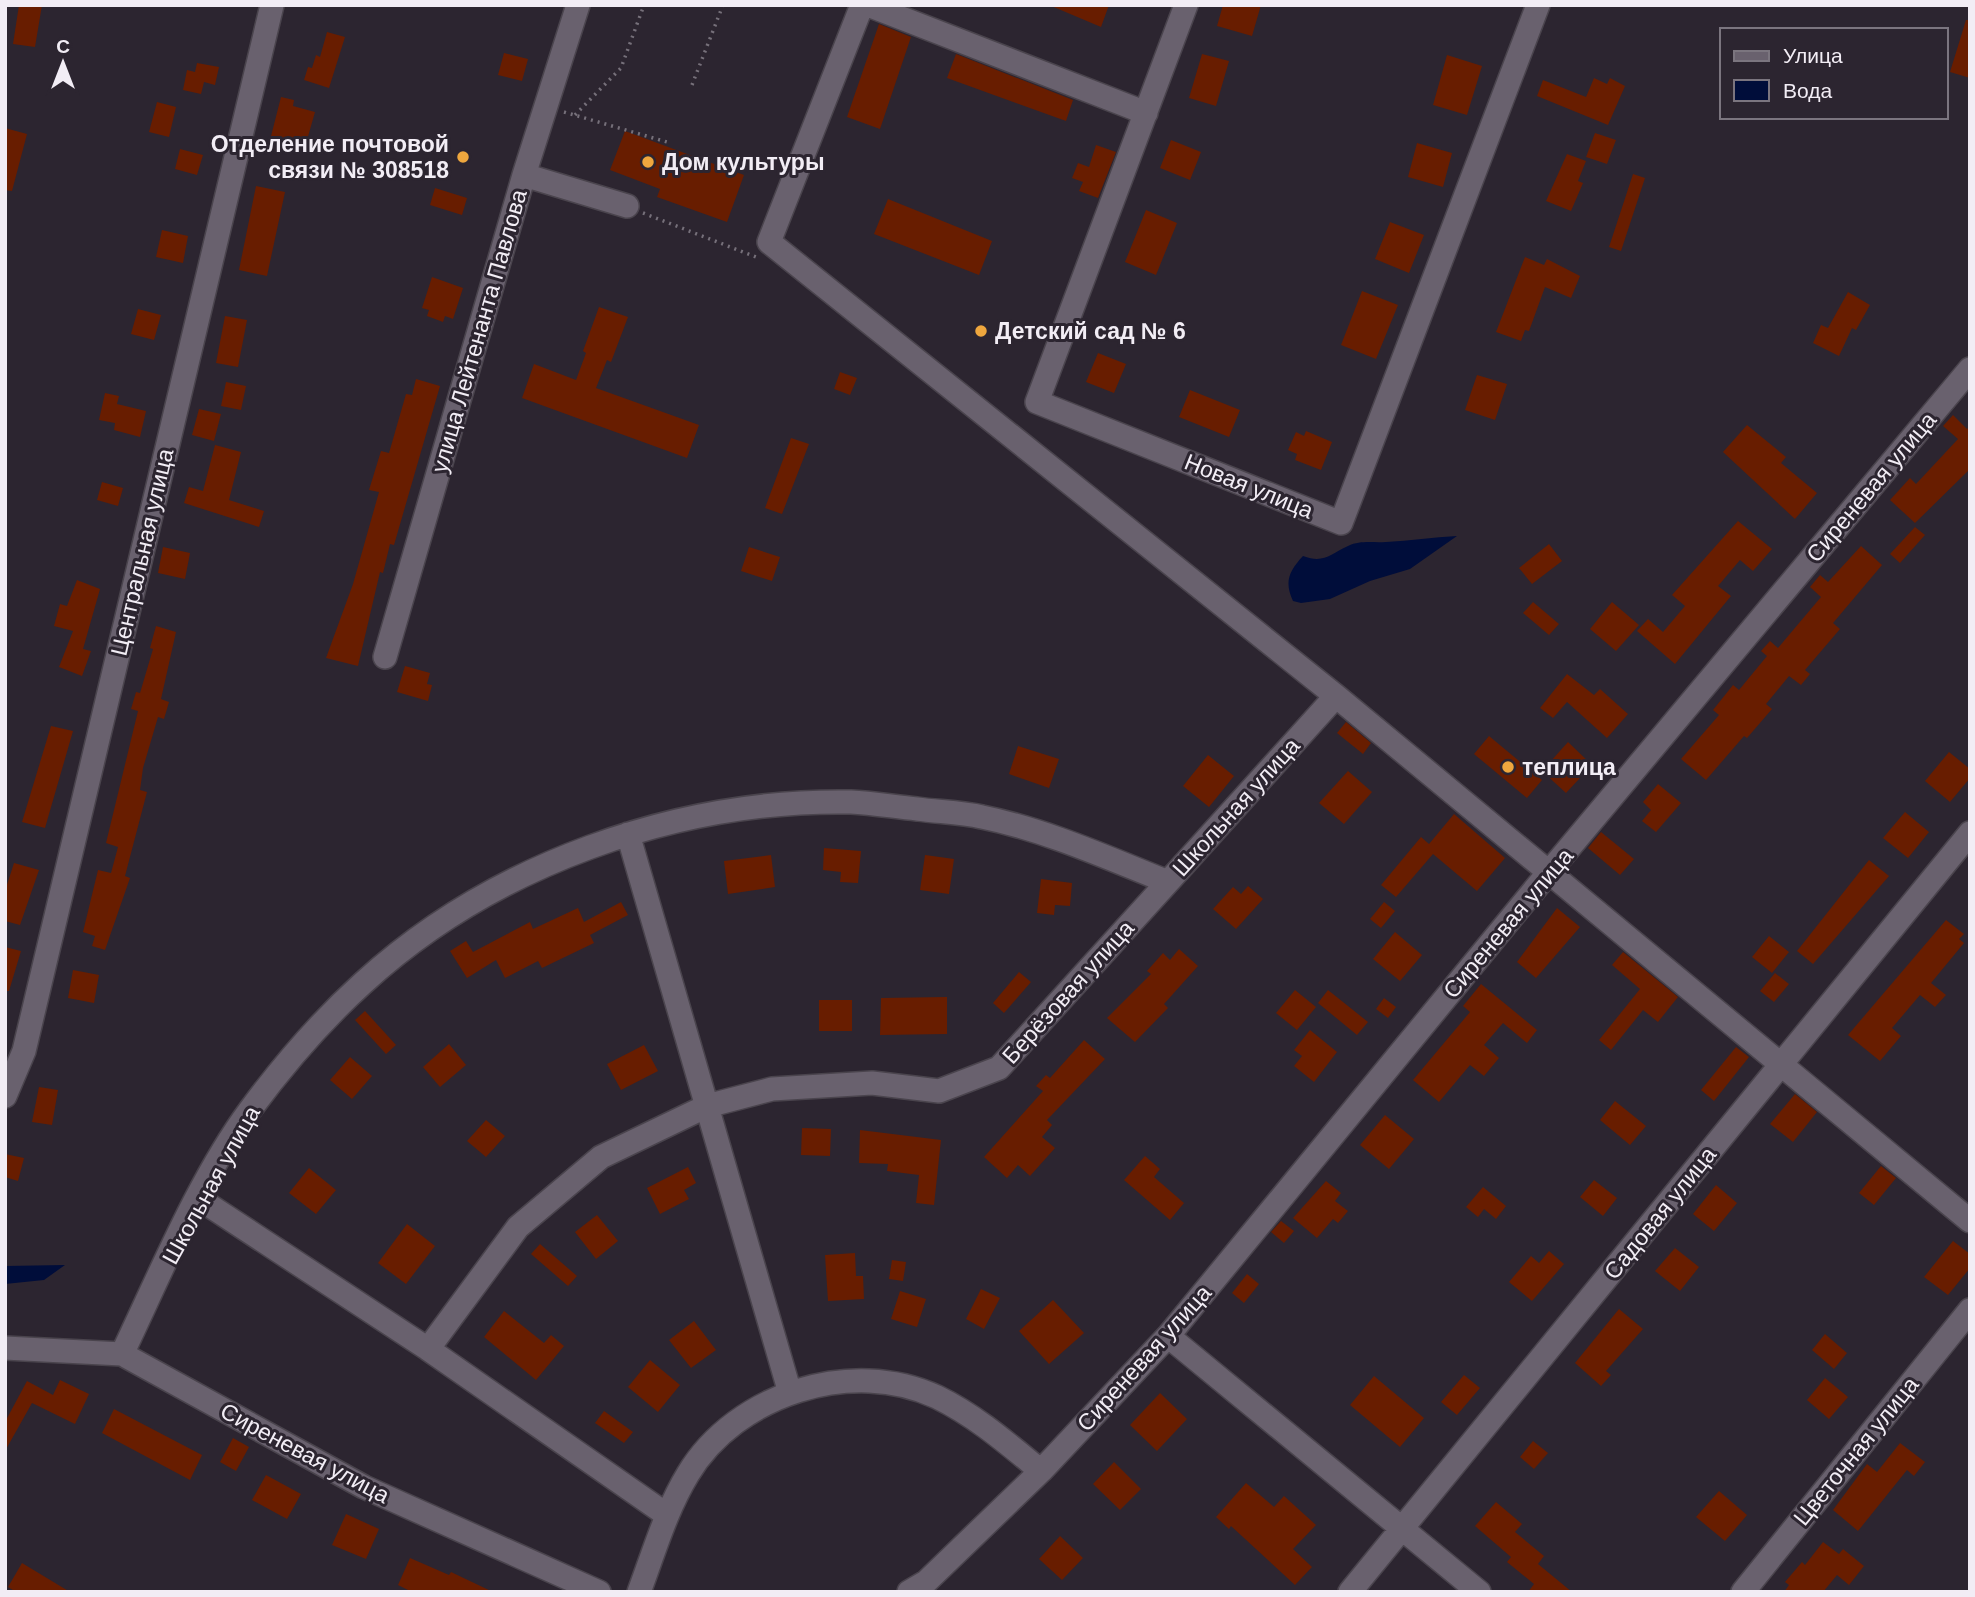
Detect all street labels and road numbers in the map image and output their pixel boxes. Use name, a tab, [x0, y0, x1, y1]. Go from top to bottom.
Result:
street label: улица Лейтенанта Павлова	[426, 186, 532, 476]
street label: Сиреневая улица	[1801, 407, 1941, 567]
street label: Центральная улица	[106, 446, 179, 658]
street label: Новая улица	[1181, 448, 1317, 524]
street label: Школьная улица	[1167, 733, 1305, 881]
street label: Сиреневая улица	[1438, 843, 1578, 1003]
street label: Берёзовая улица	[997, 915, 1139, 1069]
street label: Школьная улица	[157, 1101, 265, 1269]
street label: Садовая улица	[1599, 1141, 1721, 1284]
street label: Сиреневая улица	[1072, 1280, 1216, 1436]
street label: Цветочная улица	[1788, 1372, 1924, 1530]
street label: Сиреневая улица	[216, 1398, 394, 1509]

